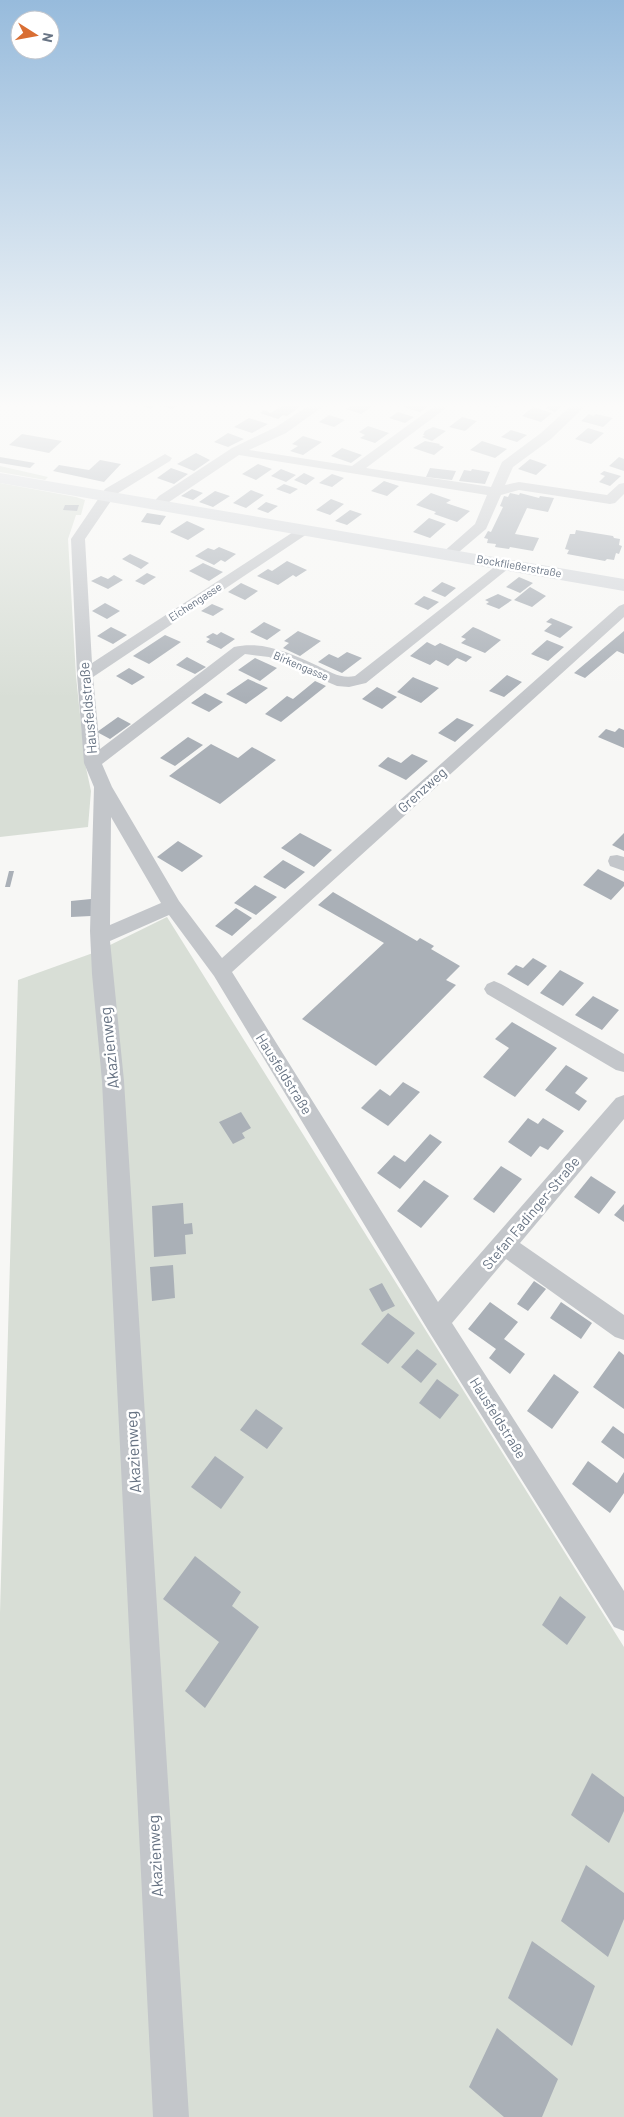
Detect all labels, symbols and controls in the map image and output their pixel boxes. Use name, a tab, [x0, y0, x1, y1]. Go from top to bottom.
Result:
north arrow	[10, 10, 60, 60]
text: N	[39, 31, 57, 44]
street label: Bockfließerstraße	[476, 552, 563, 579]
street label: Eichengasse	[166, 580, 224, 624]
street label: Birkengasse	[272, 648, 331, 683]
street label: Hausfeldstraße	[75, 661, 100, 755]
street label: Grenzweg	[394, 763, 450, 816]
street label: Akazienweg	[95, 1006, 122, 1090]
street label: Hausfeldstraße	[253, 1030, 316, 1117]
street label: Stefan Fadinger-Straße	[478, 1153, 583, 1273]
street label: Hausfeldstraße	[467, 1374, 530, 1461]
street label: Akazienweg	[121, 1410, 144, 1494]
street label: Akazienweg	[143, 1814, 166, 1898]

